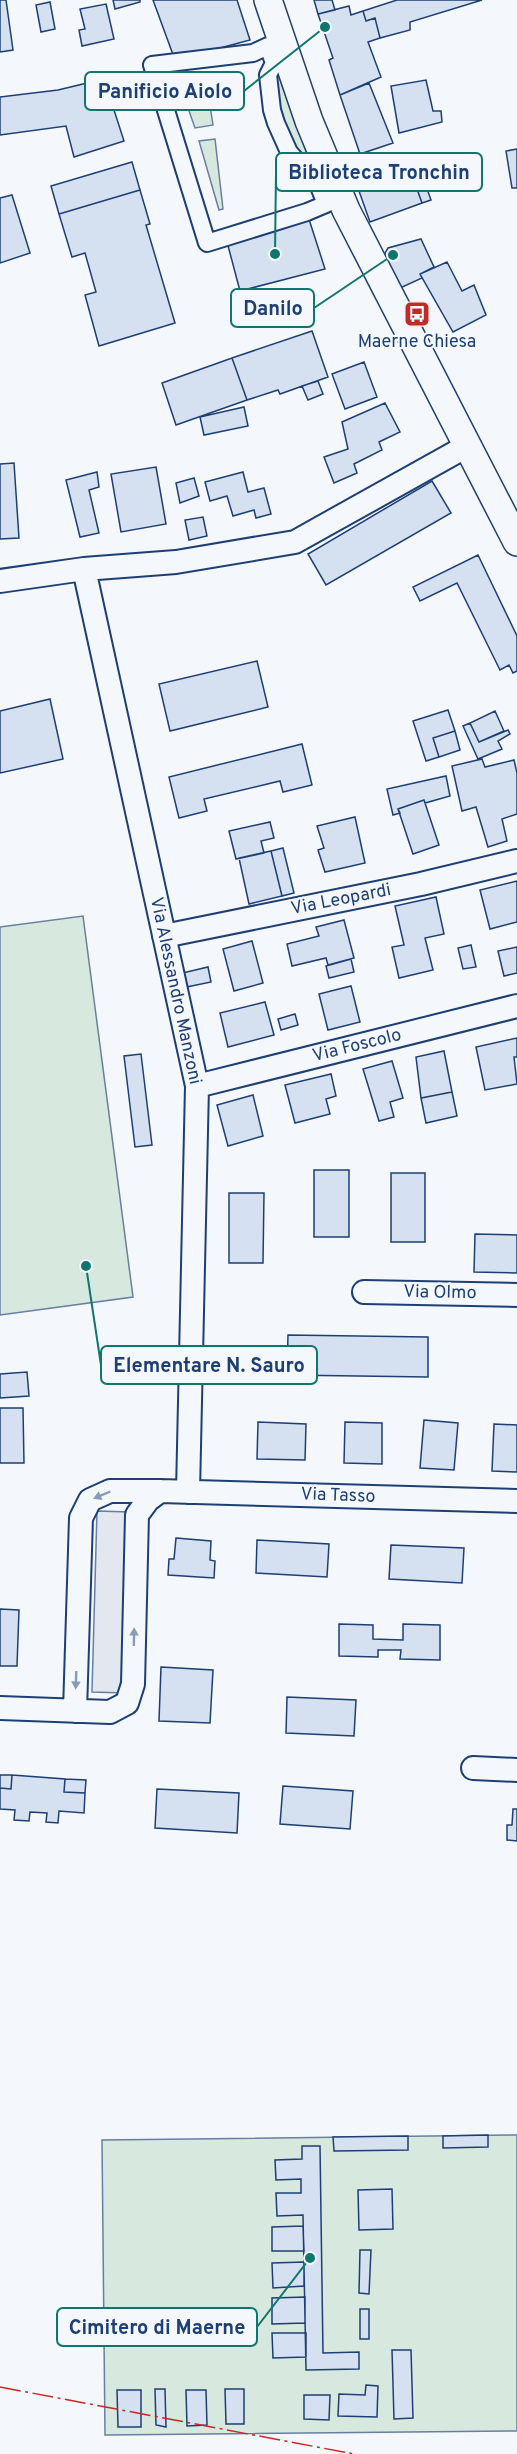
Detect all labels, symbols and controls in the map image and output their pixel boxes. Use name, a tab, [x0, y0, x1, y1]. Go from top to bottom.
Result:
callout: Panificio Aiolo	[85, 72, 244, 110]
text: Panificio Aiolo	[98, 80, 232, 106]
callout: Biblioteca Tronchin	[276, 153, 482, 191]
text: Biblioteca Tronchin	[288, 161, 470, 187]
callout: Danilo	[231, 289, 314, 327]
text: Danilo	[243, 297, 303, 323]
bus stop icon: Maerne Chiesa	[402, 299, 432, 329]
place label: Maerne Chiesa	[358, 331, 476, 354]
street label: Via Leopardi	[289, 879, 393, 921]
street label: Via Alessandro Manzoni	[144, 895, 206, 1087]
street label: Via Foscolo	[310, 1024, 404, 1068]
street label: Via Olmo	[403, 1281, 477, 1305]
callout: Elementare N. Sauro	[101, 1346, 317, 1384]
text: Elementare N. Sauro	[113, 1354, 305, 1380]
street label: Via Tasso	[300, 1483, 376, 1509]
one-way arrow	[93, 1491, 111, 1500]
one-way arrow	[129, 1627, 139, 1646]
one-way arrow	[71, 1671, 81, 1690]
callout: Cimitero di Maerne	[57, 2308, 257, 2346]
text: Cimitero di Maerne	[69, 2316, 245, 2342]

